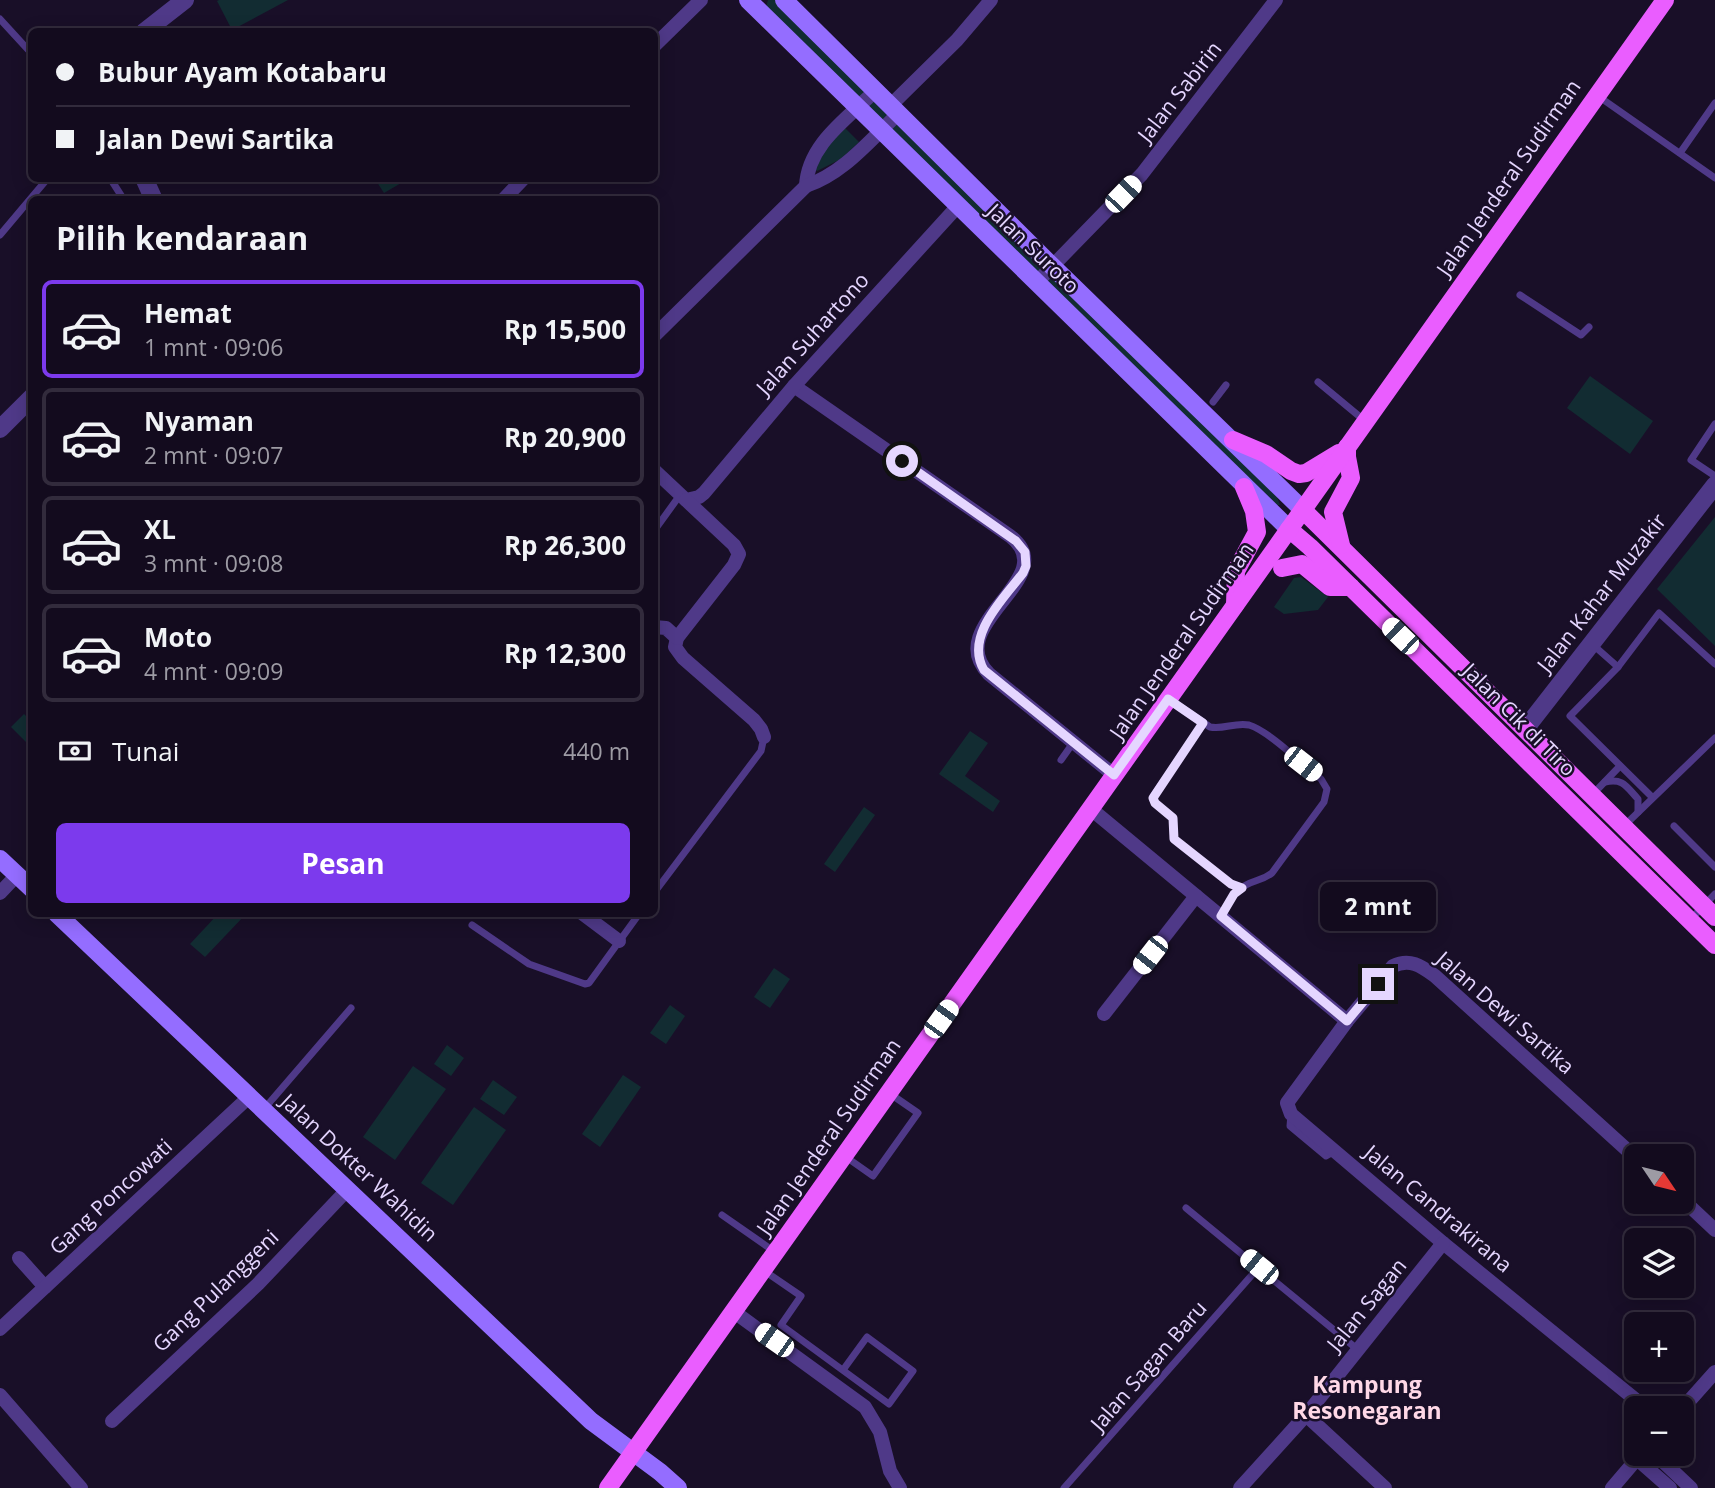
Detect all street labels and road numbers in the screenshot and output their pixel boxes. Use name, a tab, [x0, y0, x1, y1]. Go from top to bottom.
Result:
street label: Jalan Sabirin	[1130, 35, 1227, 149]
street label: Jalan Jenderal Sudirman	[1429, 74, 1587, 283]
street label: Jalan Suroto	[980, 196, 1086, 299]
street label: Jalan Suhartono	[748, 266, 875, 402]
street label: Jalan Kahar Muzakir	[1529, 507, 1672, 679]
street label: Jalan Jenderal Sudirman	[1102, 537, 1260, 746]
street label: Jalan Cik di Tiro	[1456, 655, 1582, 782]
street label: Jalan Dewi Sartika	[1429, 943, 1580, 1080]
street label: Jalan Jenderal Sudirman	[749, 1033, 907, 1242]
street label: Jalan Dokter Wahidin	[274, 1086, 444, 1247]
street label: Gang Poncowati	[43, 1132, 178, 1260]
street label: Jalan Candrakirana	[1357, 1137, 1518, 1278]
street label: Gang Pulanggeni	[146, 1223, 284, 1358]
street label: Jalan Sagan	[1319, 1252, 1412, 1358]
street label: Jalan Sagan Baru	[1083, 1294, 1213, 1438]

